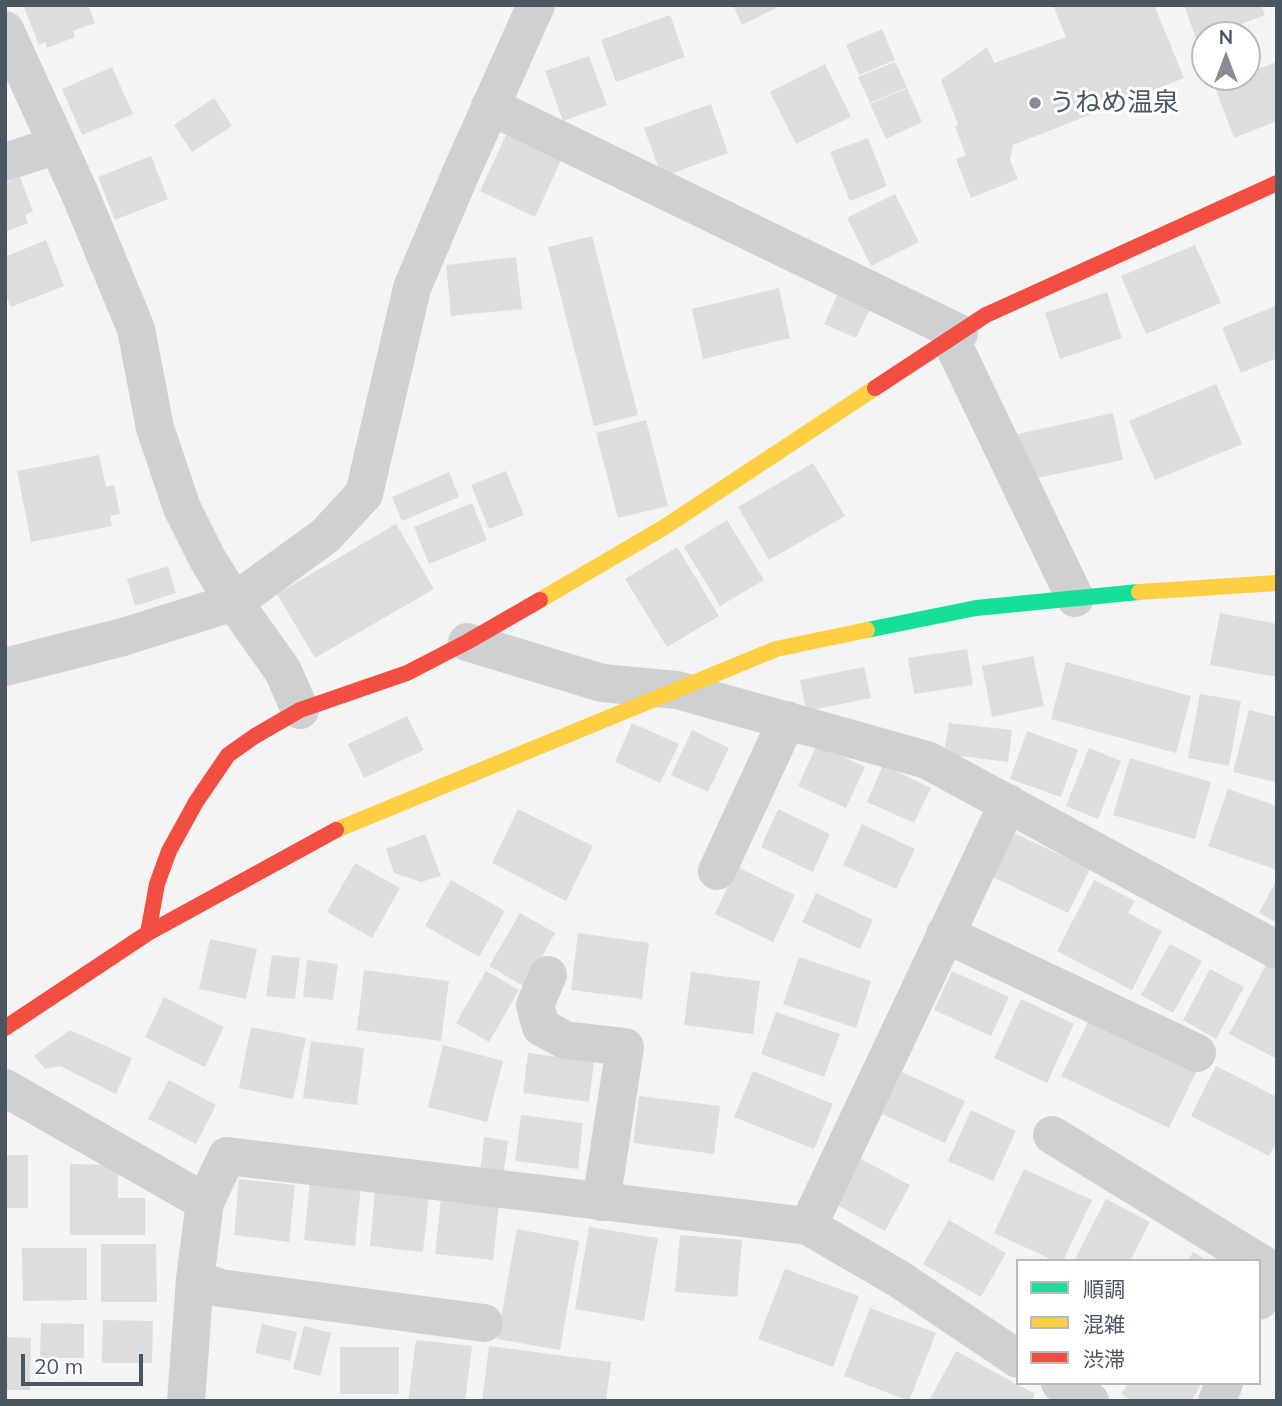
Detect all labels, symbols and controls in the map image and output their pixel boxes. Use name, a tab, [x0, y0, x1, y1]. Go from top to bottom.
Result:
north arrow	[1191, 21, 1261, 91]
text: N	[1219, 25, 1233, 49]
place label: うねめ温泉	[1049, 87, 1179, 119]
marker: うねめ温泉	[1027, 95, 1043, 111]
legend	[1016, 1259, 1261, 1385]
text: 順調	[1083, 1276, 1125, 1302]
text: 混雑	[1083, 1311, 1125, 1337]
scale bar	[24, 1340, 147, 1384]
text: 渋滞	[1083, 1346, 1125, 1372]
text: 20 m	[34, 1353, 83, 1379]

